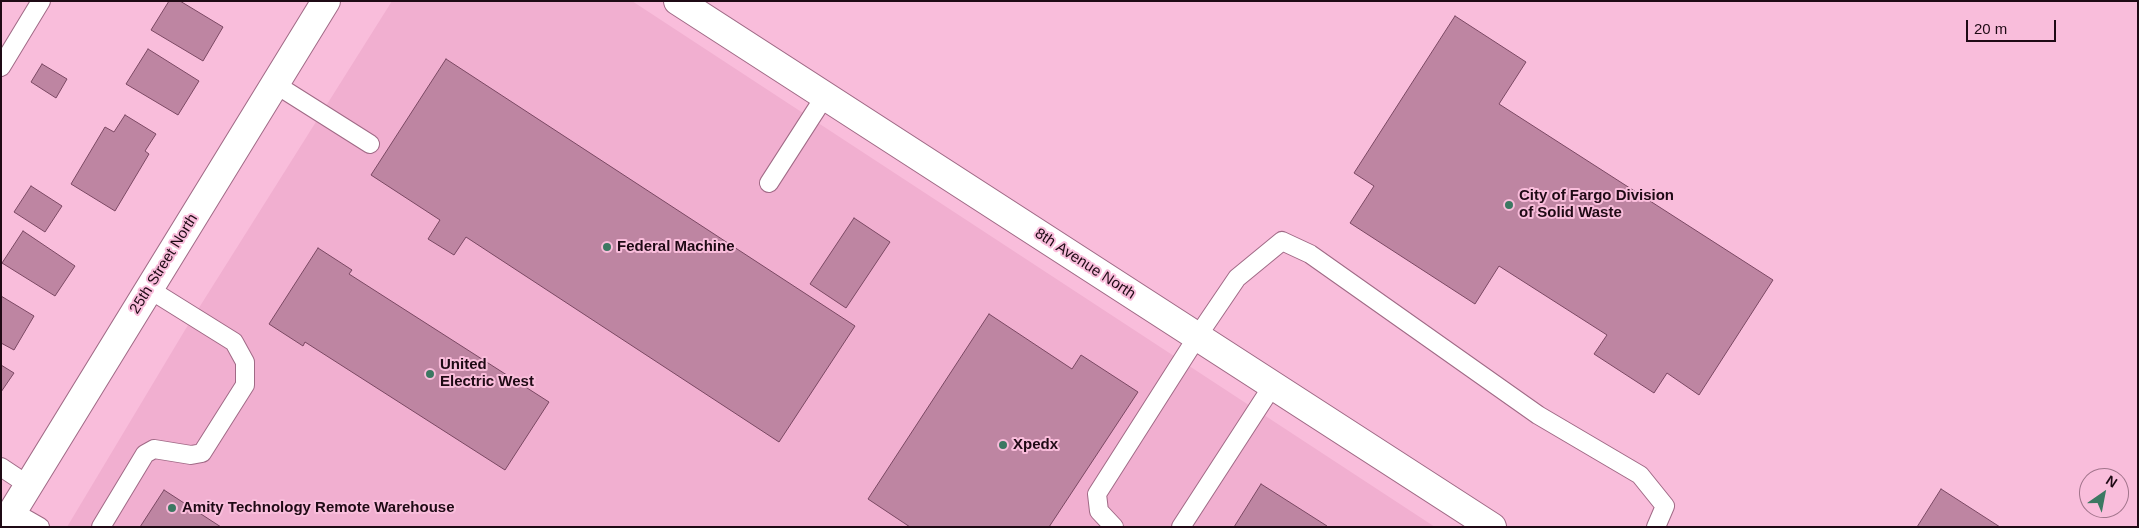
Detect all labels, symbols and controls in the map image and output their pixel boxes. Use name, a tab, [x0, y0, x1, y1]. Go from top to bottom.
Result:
scale bar	[1969, 10, 2059, 42]
text: 20 m	[1974, 20, 2007, 37]
place label: City of Fargo Division of Solid Waste	[1519, 187, 1674, 222]
marker: City of Fargo Division of Solid Waste	[1503, 199, 1515, 211]
street label: 25th Street North	[126, 211, 202, 317]
street label: 8th Avenue North	[1031, 225, 1139, 303]
place label: Federal Machine	[617, 238, 735, 256]
marker: Federal Machine	[601, 241, 613, 253]
place label: United Electric West	[440, 356, 534, 391]
marker: United Electric West	[424, 368, 436, 380]
place label: Xpedx	[1013, 436, 1058, 454]
marker: Xpedx	[997, 439, 1009, 451]
north arrow	[2079, 468, 2129, 518]
text: N	[2103, 472, 2120, 491]
place label: Amity Technology Remote Warehouse	[182, 499, 455, 517]
marker: Amity Technology Remote Warehouse	[166, 502, 178, 514]

